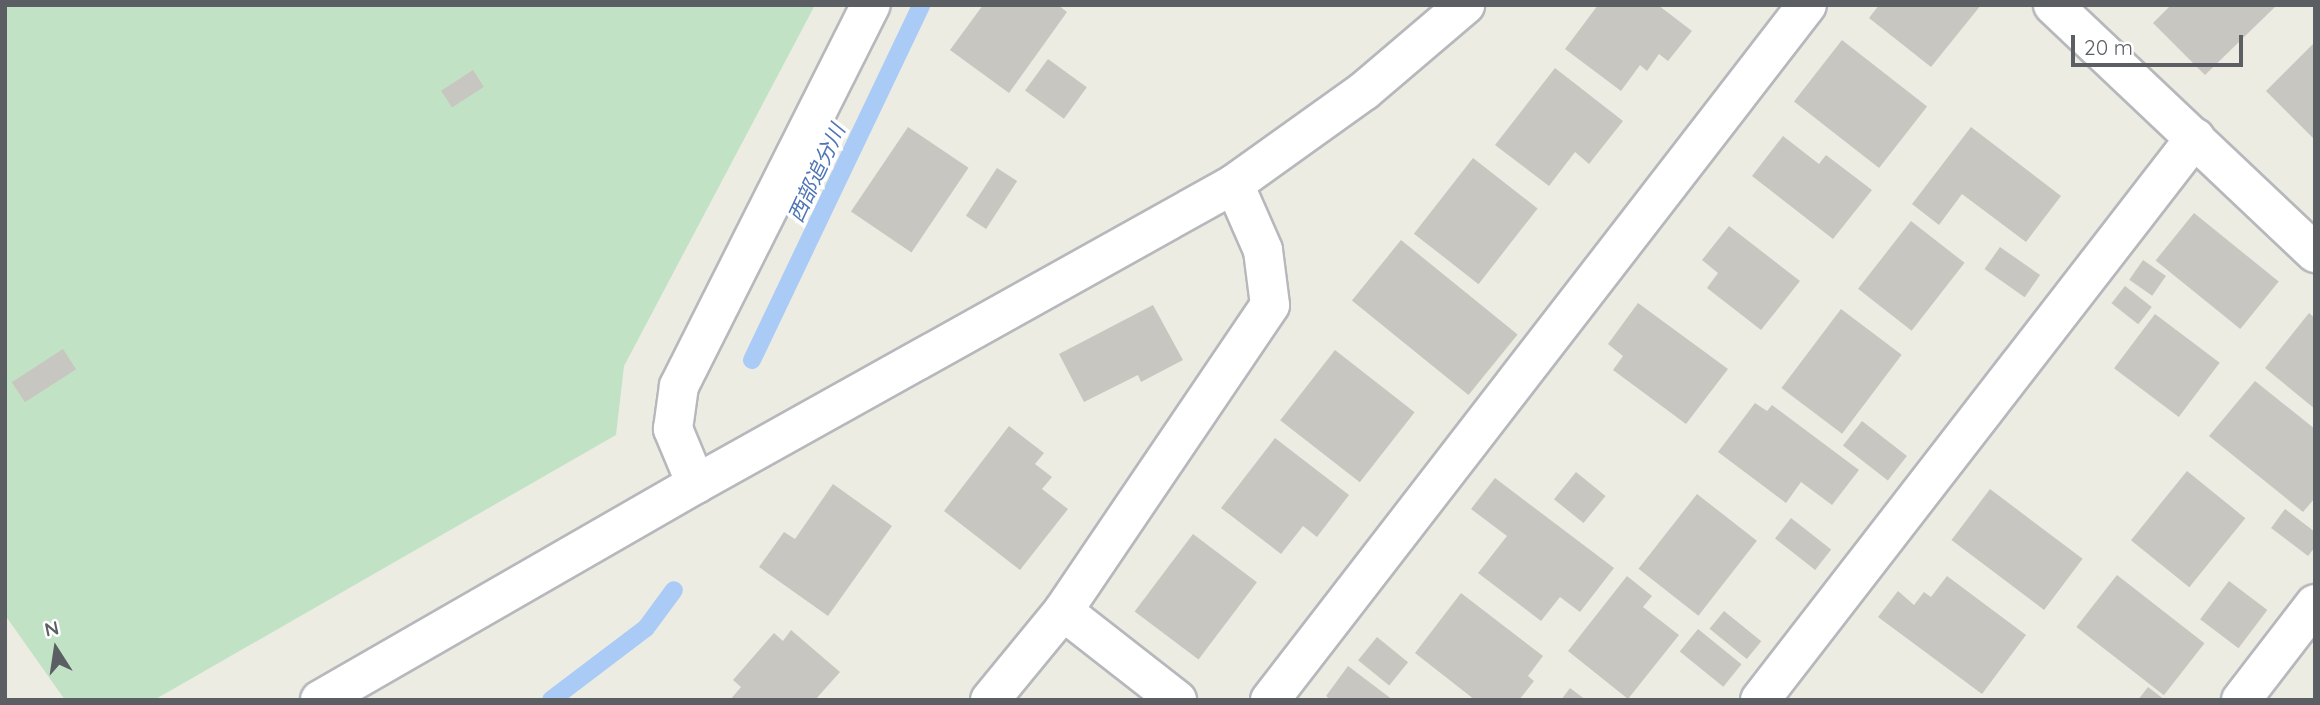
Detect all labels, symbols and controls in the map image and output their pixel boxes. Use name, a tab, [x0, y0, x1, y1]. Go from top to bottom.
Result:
scale bar	[2075, 21, 2246, 65]
text: 20 m	[2084, 34, 2133, 60]
water label: 西部追分川	[782, 120, 850, 226]
north arrow	[21, 614, 91, 684]
text: N	[42, 615, 61, 642]

